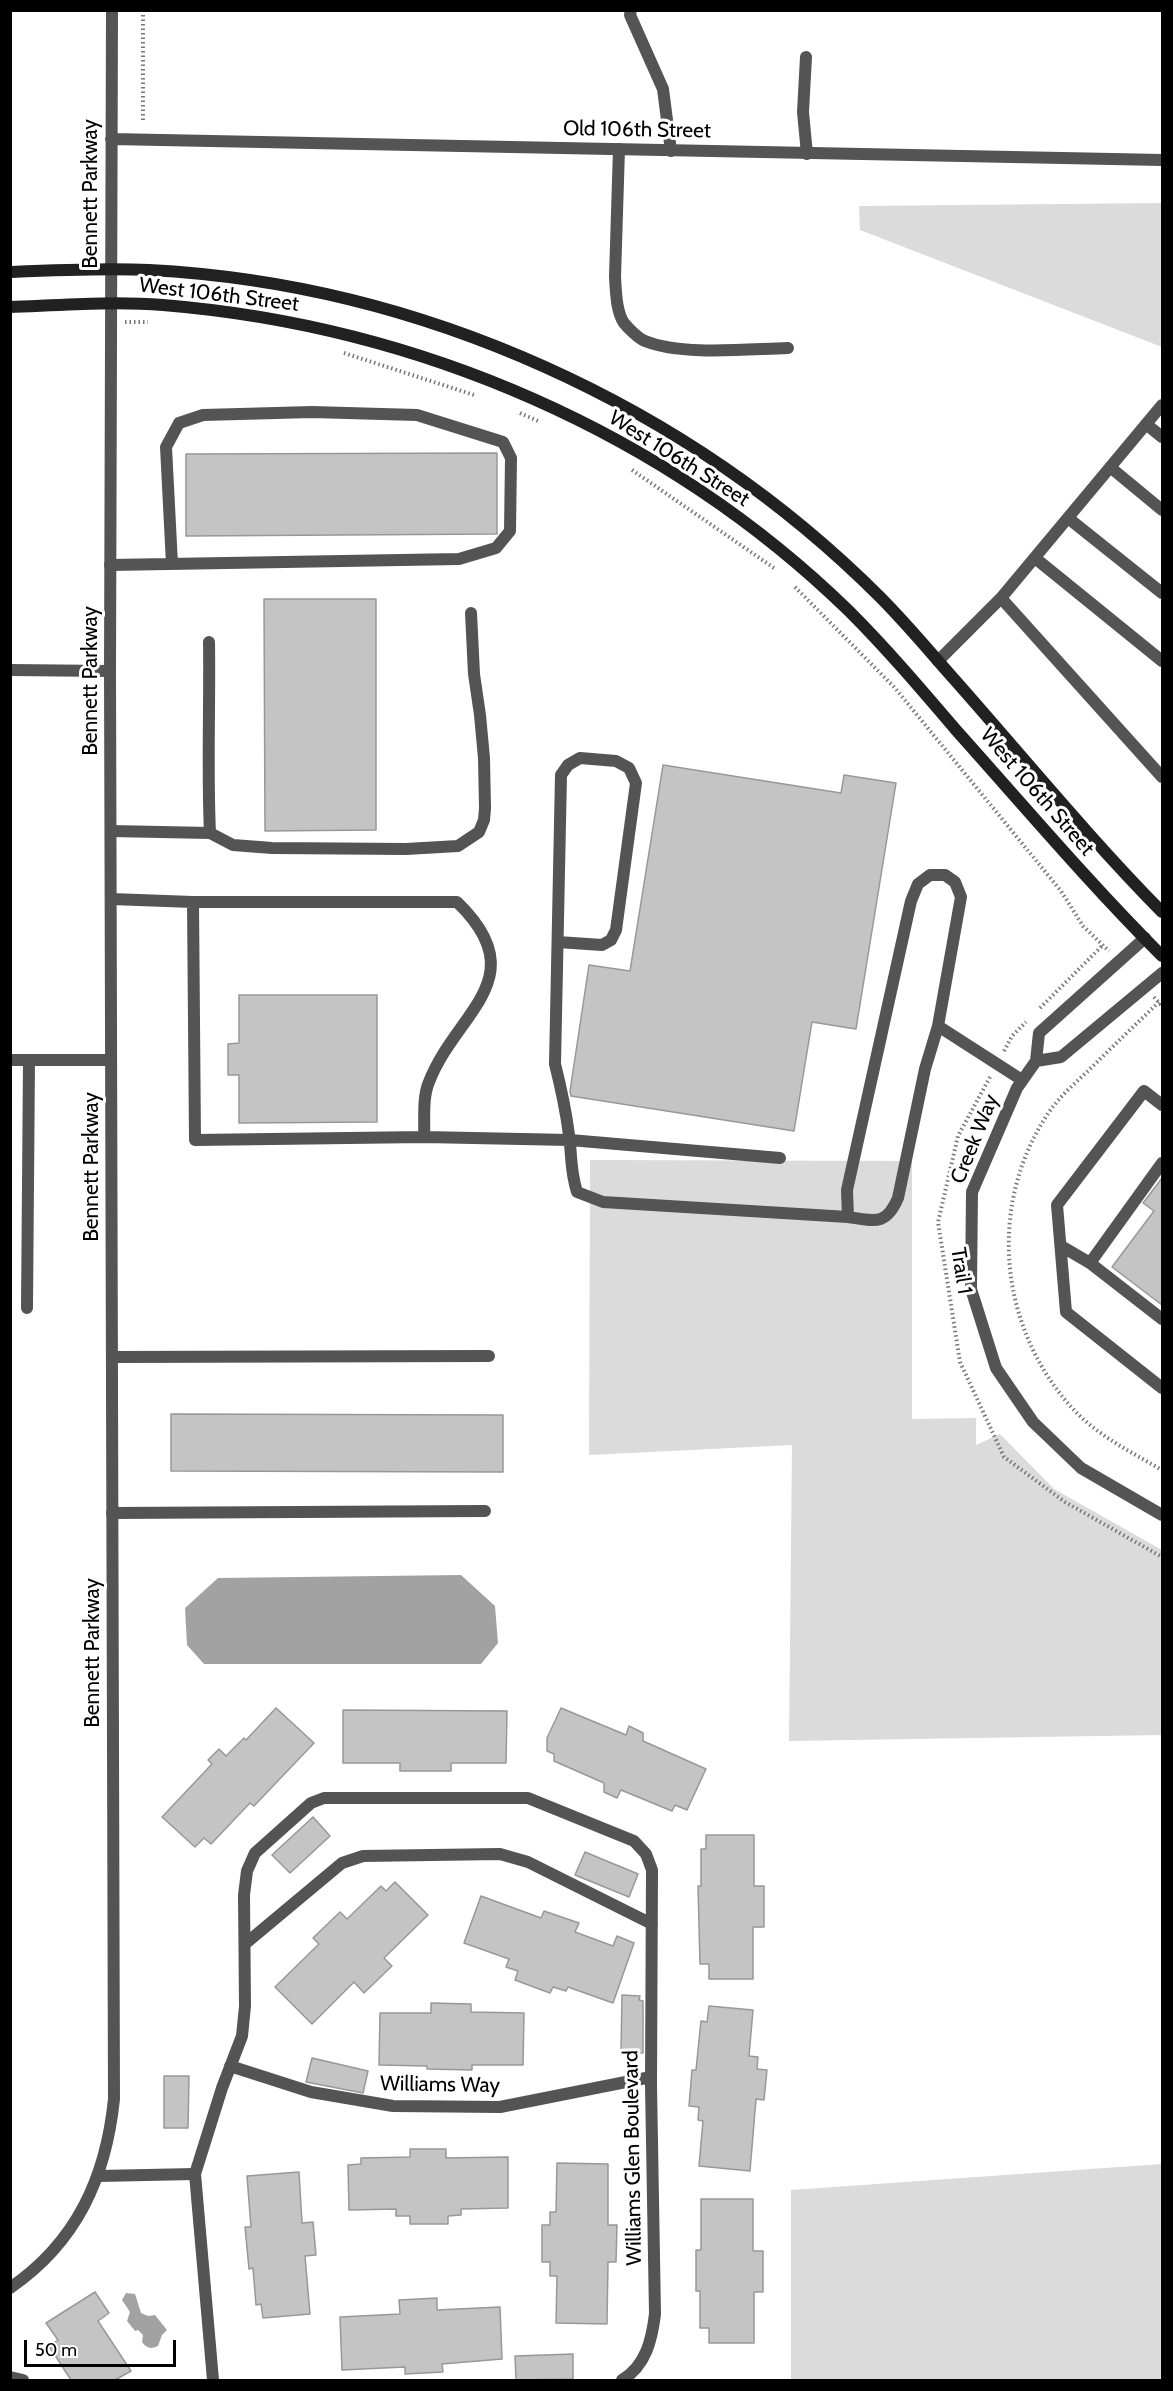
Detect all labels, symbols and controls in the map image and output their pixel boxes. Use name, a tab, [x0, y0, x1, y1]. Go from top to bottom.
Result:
street label: Old 106th Street	[563, 116, 711, 144]
street label: Bennett Parkway	[78, 119, 104, 269]
street label: West 106th Street	[138, 273, 300, 317]
street label: West 106th Street	[604, 406, 754, 512]
street label: Bennett Parkway	[78, 606, 104, 756]
street label: West 106th Street	[975, 723, 1099, 861]
street label: Creek Way	[946, 1091, 1004, 1187]
street label: Bennett Parkway	[79, 1092, 105, 1242]
street label: Trail 1	[945, 1246, 977, 1296]
street label: Bennett Parkway	[80, 1578, 106, 1728]
street label: Williams Glen Boulevard	[619, 2050, 647, 2266]
street label: Williams Way	[380, 2071, 500, 2099]
scale bar	[27, 2328, 178, 2366]
text: 50 m	[35, 2339, 77, 2361]

